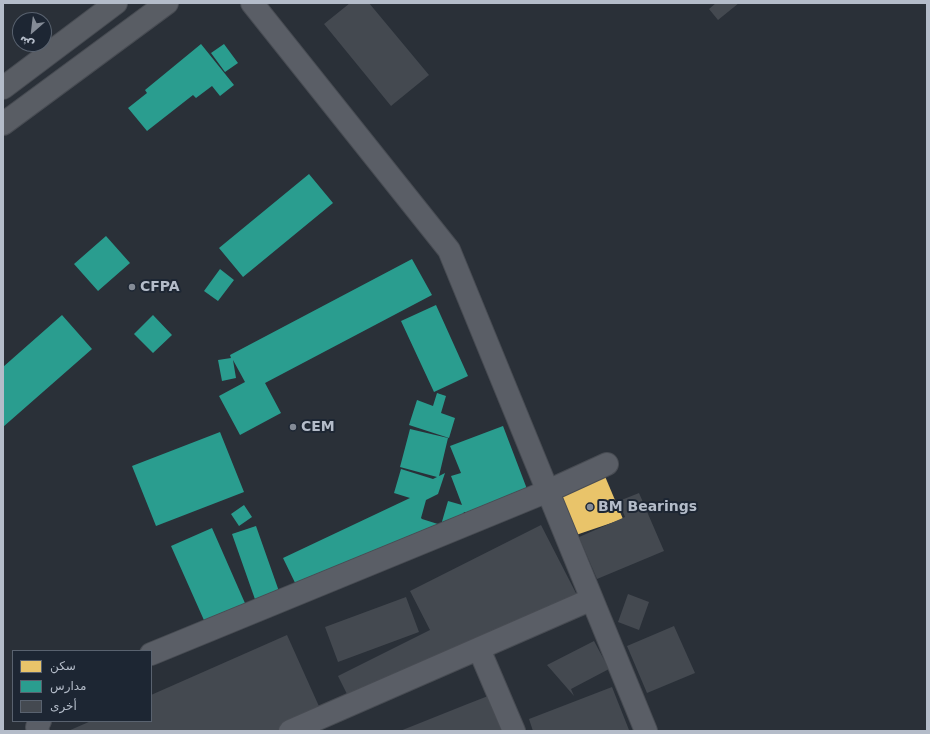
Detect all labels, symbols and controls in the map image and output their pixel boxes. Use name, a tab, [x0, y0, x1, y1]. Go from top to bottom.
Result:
north arrow	[12, 12, 52, 52]
text: ش	[17, 33, 36, 51]
place label: CFPA	[140, 279, 180, 295]
marker: CFPA	[127, 282, 137, 292]
place label: CEM	[301, 419, 335, 435]
marker: CEM	[288, 422, 298, 432]
place label: BM Bearings	[598, 499, 697, 515]
marker: BM Bearings	[585, 502, 595, 512]
legend	[12, 650, 152, 722]
text: سكن	[50, 659, 76, 673]
text: مدارس	[50, 679, 87, 693]
text: أخرى	[50, 699, 77, 713]

